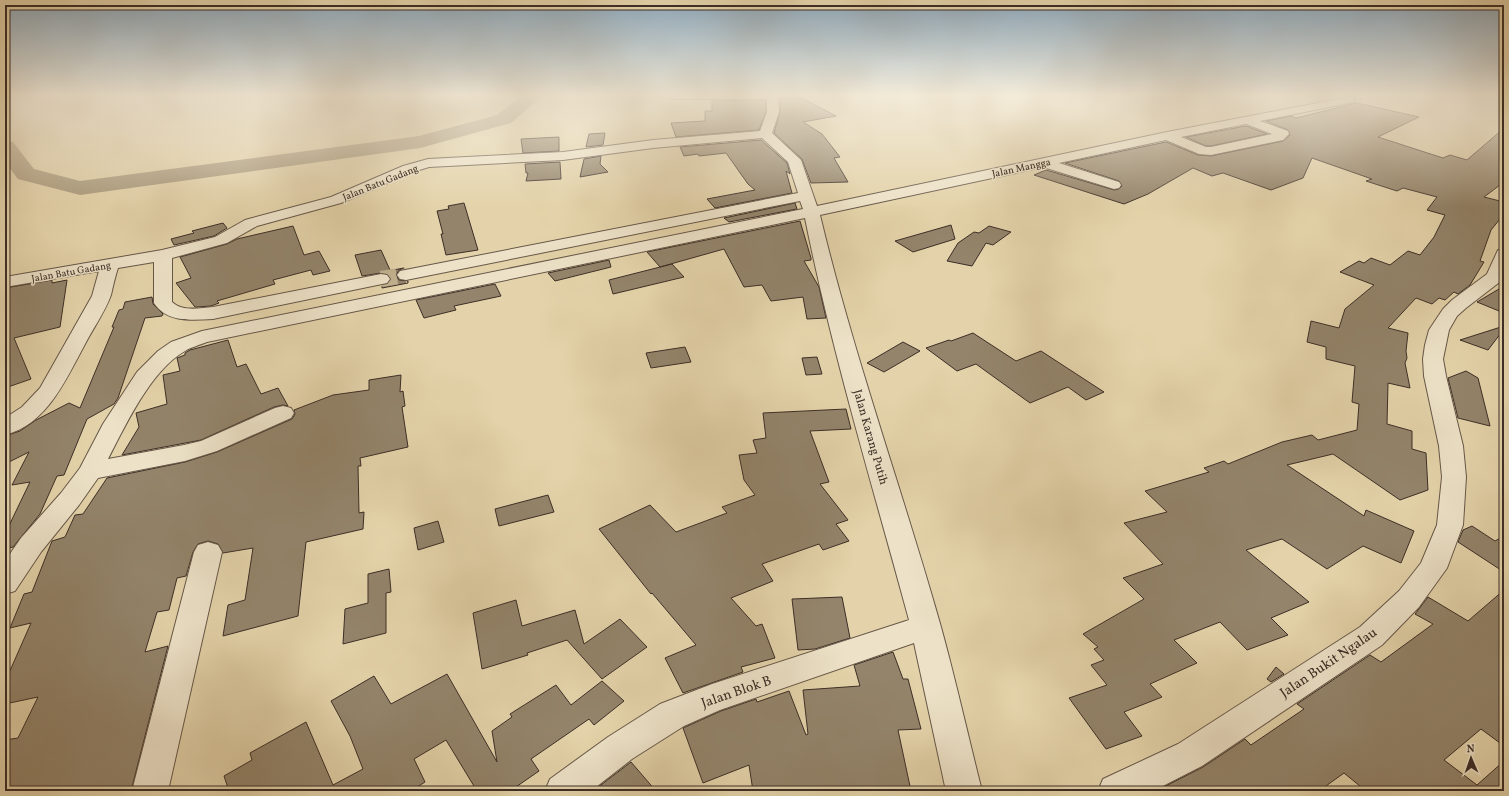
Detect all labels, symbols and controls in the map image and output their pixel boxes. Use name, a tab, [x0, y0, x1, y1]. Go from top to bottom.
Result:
street label: Jalan Mangga	[991, 155, 1052, 181]
street label: Jalan Batu Gadang	[340, 161, 420, 204]
street label: Jalan Batu Gadang	[30, 258, 112, 286]
street label: Jalan Karang Putih	[849, 388, 891, 487]
street label: Jalan Bukit Ngalau	[1276, 624, 1381, 703]
street label: Jalan Blok B	[699, 672, 774, 713]
north arrow	[1451, 738, 1491, 778]
text: N	[1466, 742, 1475, 757]

